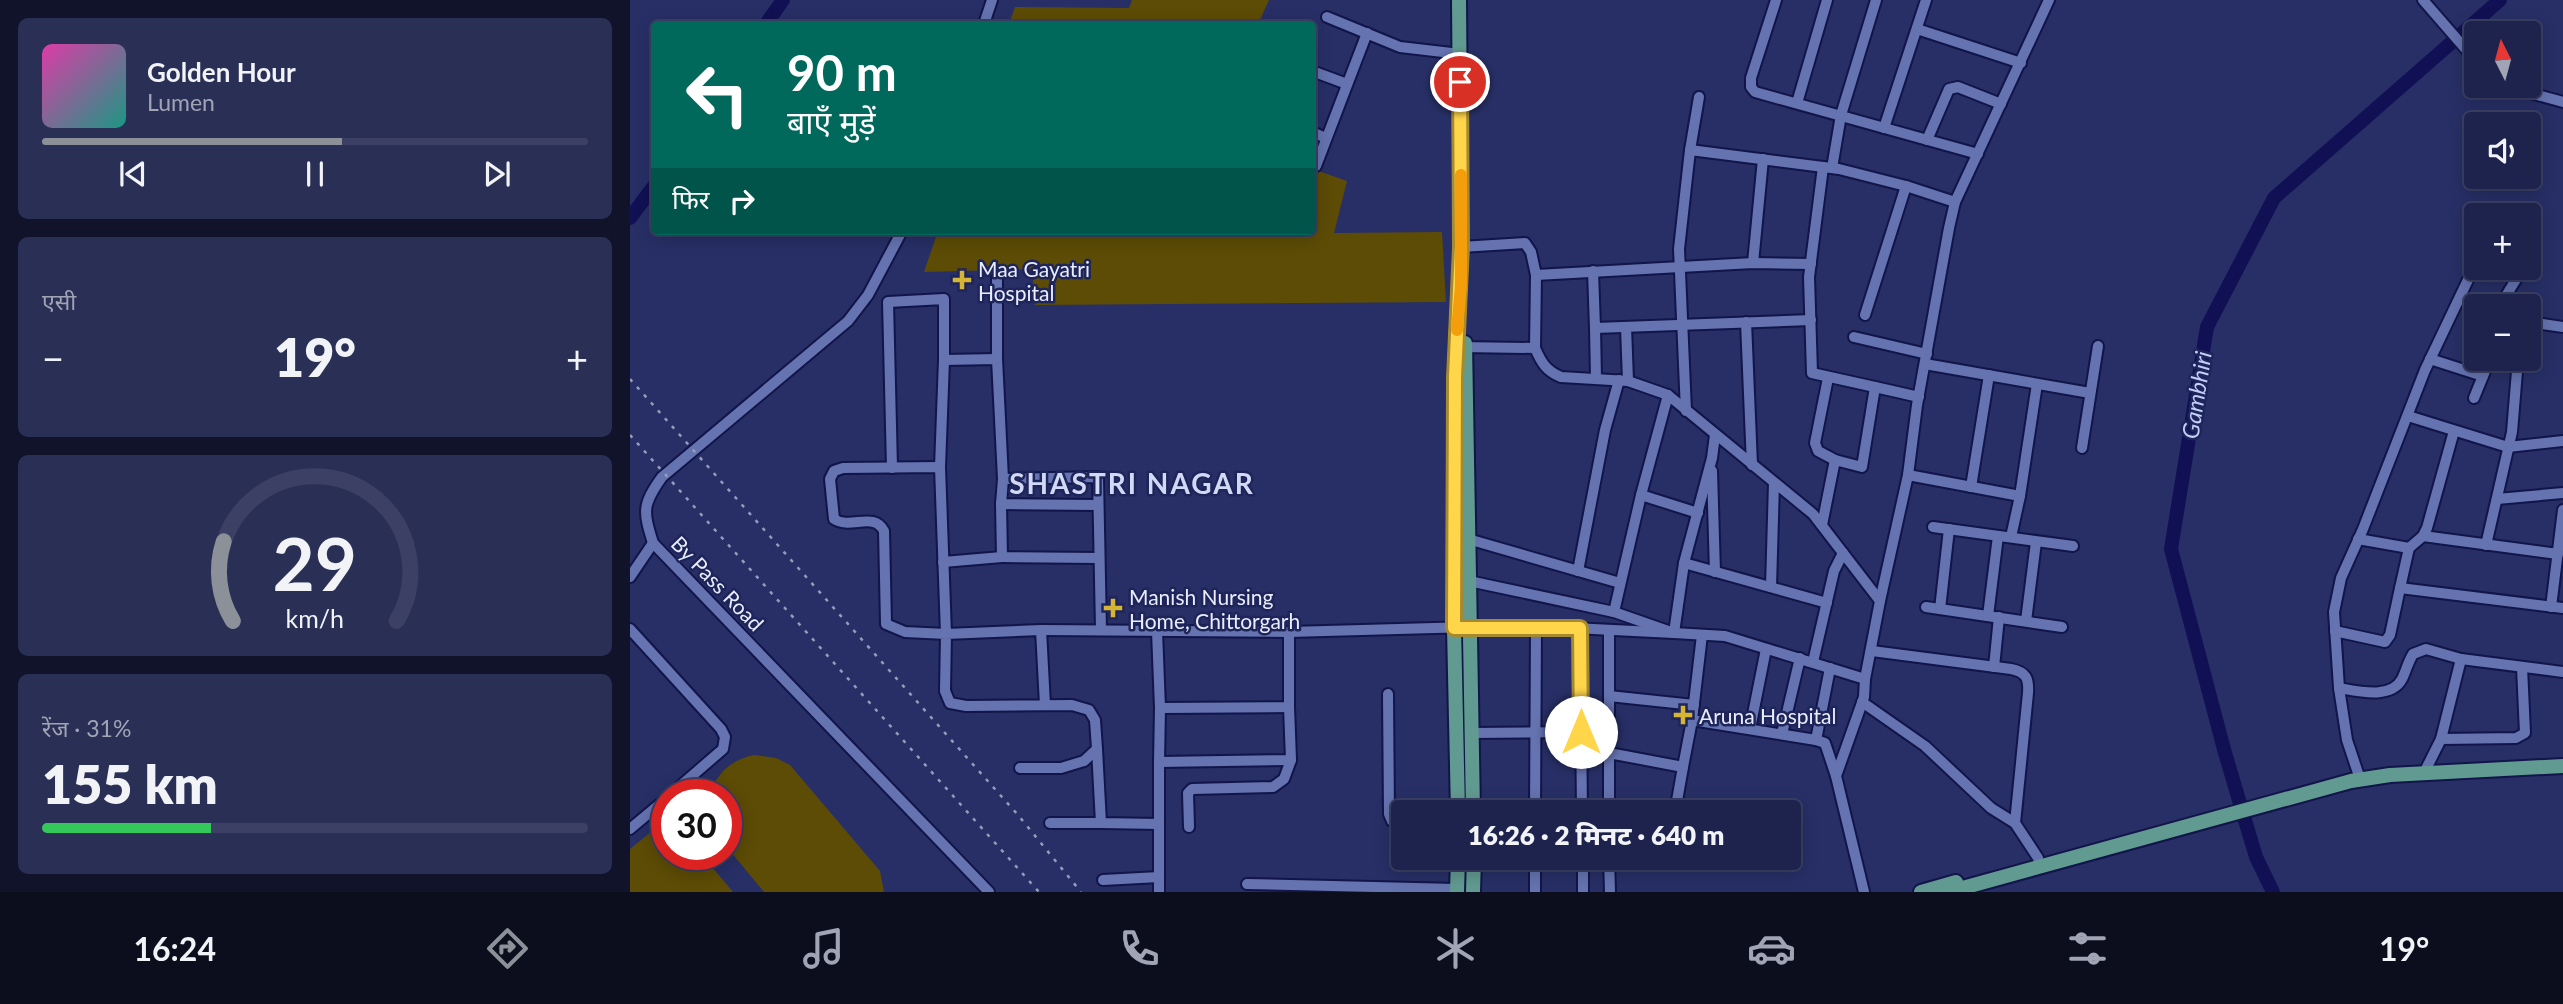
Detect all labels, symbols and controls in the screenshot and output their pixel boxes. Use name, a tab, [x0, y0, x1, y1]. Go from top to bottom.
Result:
north arrow	[2464, 21, 2541, 98]
map controls	[2464, 21, 2541, 371]
text: 90 m	[787, 43, 897, 101]
icon: left	[672, 49, 763, 140]
pin	[1430, 52, 1490, 112]
text: Golden Hour	[147, 56, 296, 88]
icon: arrive	[1441, 63, 1479, 101]
text: Lumen	[147, 88, 215, 116]
text: बाएँ मुड़ें	[787, 102, 876, 141]
button: sound	[2464, 112, 2541, 189]
icon: previous	[114, 155, 152, 193]
icon: pause	[296, 155, 334, 193]
icon: next	[478, 155, 516, 193]
icon: right	[723, 182, 761, 220]
text: फिर	[672, 183, 709, 215]
button: +	[2464, 203, 2541, 280]
place label: Maa Gayatri Hospital	[978, 256, 1090, 305]
marker: Maa Gayatri Hospital	[952, 270, 972, 290]
text: एसी	[42, 287, 76, 315]
button: −	[2464, 294, 2541, 371]
text: 19°	[274, 326, 356, 388]
text: −	[42, 335, 64, 381]
text: +	[566, 335, 588, 381]
water label: Gambhiri	[2175, 349, 2217, 441]
district label: SHASTRI NAGAR	[1009, 466, 1255, 500]
text: 29	[273, 520, 357, 608]
street label: By Pass Road	[667, 530, 769, 636]
place label: Manish Nursing Home, Chittorgarh	[1129, 584, 1300, 633]
marker: Manish Nursing Home, Chittorgarh	[1103, 598, 1123, 618]
text: km/h	[286, 603, 344, 633]
position arrow	[1544, 695, 1618, 769]
place label: Aruna Hospital	[1699, 703, 1837, 728]
marker: Aruna Hospital	[1673, 705, 1693, 725]
text: रेंज · 31%	[42, 714, 131, 742]
text: 155 km	[42, 753, 218, 815]
speed limit sign: 30	[651, 779, 742, 870]
text: 16:26 · 2 मिनट · 640 m	[1468, 819, 1724, 851]
icon: directions	[483, 924, 532, 973]
icon: music	[799, 924, 848, 973]
icon: phone	[1115, 924, 1164, 973]
icon: climate	[1431, 924, 1480, 973]
icon: car	[1747, 924, 1796, 973]
icon: filters	[2063, 924, 2112, 973]
text: 16:24	[134, 929, 216, 968]
text: 19°	[2379, 929, 2429, 968]

